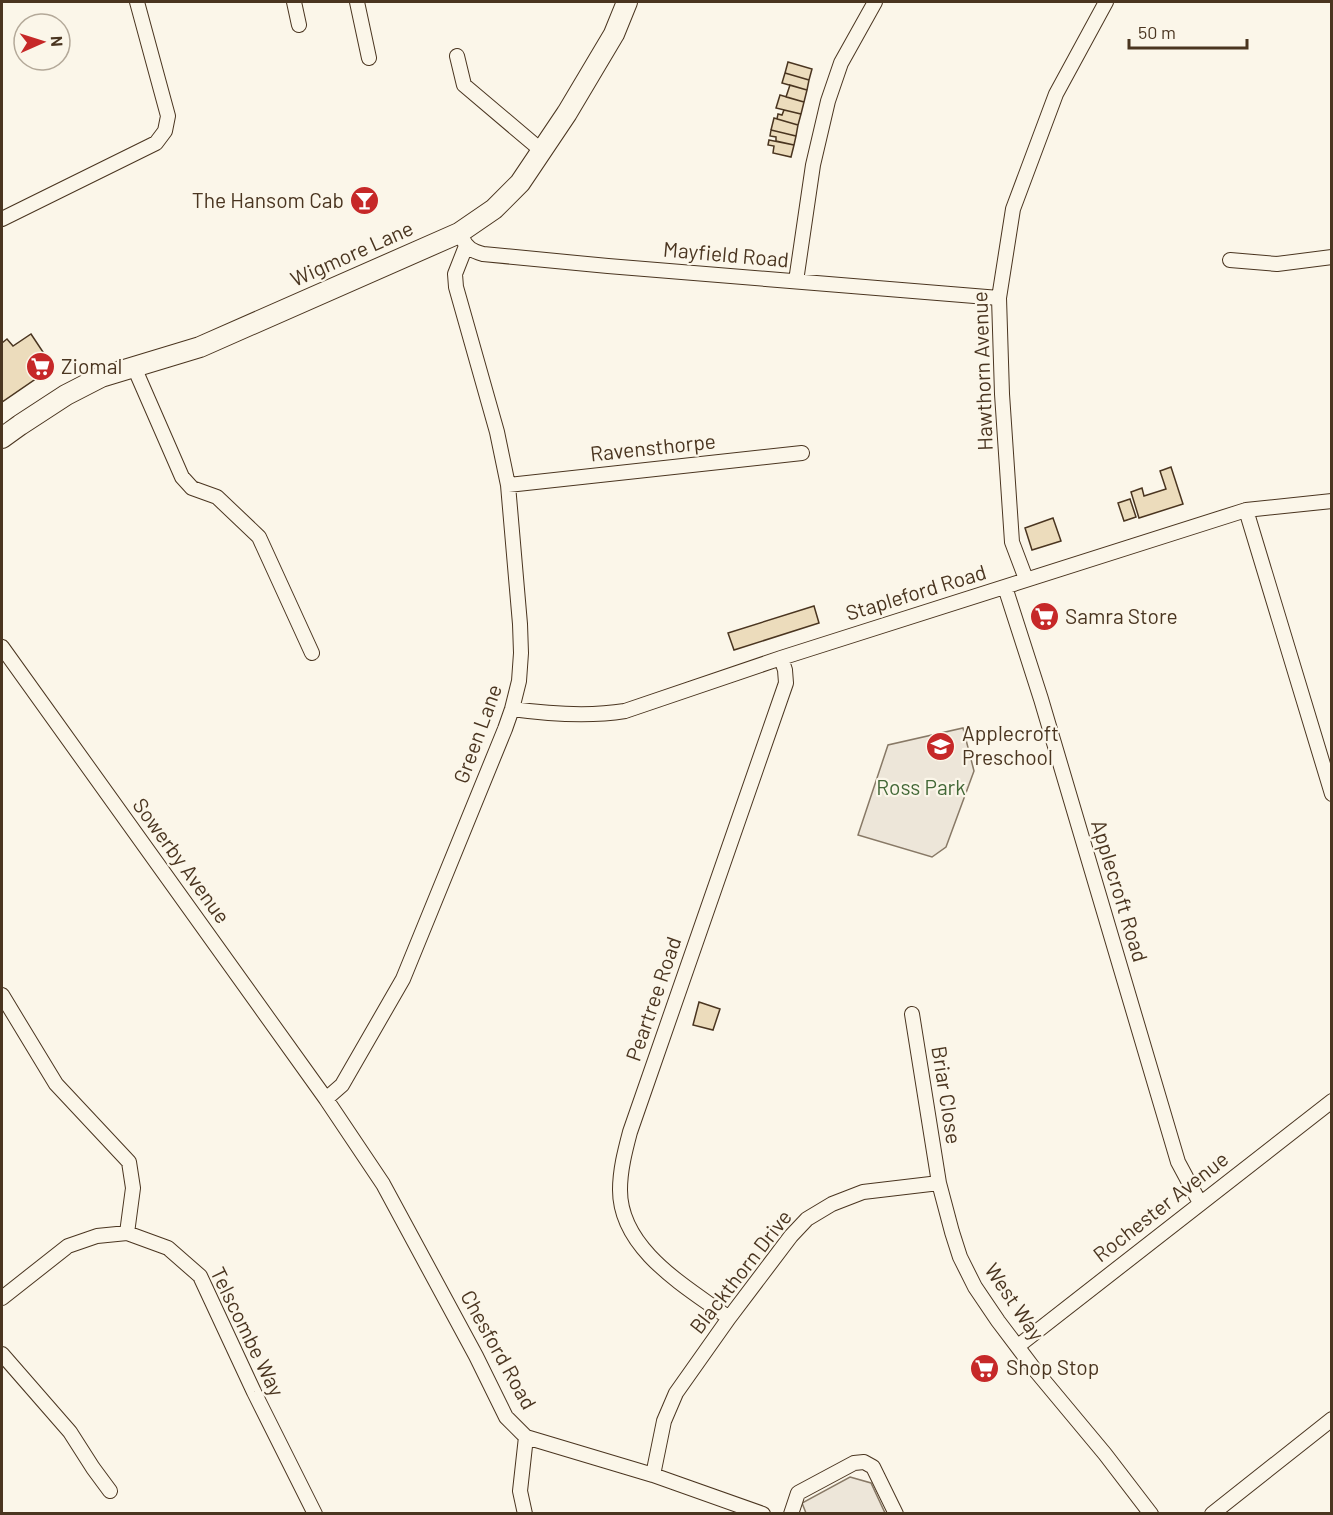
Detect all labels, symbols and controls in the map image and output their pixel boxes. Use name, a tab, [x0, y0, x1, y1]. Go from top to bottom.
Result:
north arrow	[12, 12, 72, 72]
scale bar	[1129, 12, 1248, 50]
text: 50 m	[1138, 21, 1176, 43]
text: N	[48, 35, 67, 47]
bar icon: The Hansom Cab	[349, 185, 381, 217]
place label: The Hansom Cab	[192, 187, 344, 212]
street label: Wigmore Lane	[286, 214, 417, 291]
street label: Mayfield Road	[662, 236, 790, 271]
street label: Hawthorn Avenue	[966, 291, 997, 451]
supermarket icon: Ziomal	[24, 351, 56, 383]
place label: Ziomal	[61, 353, 122, 378]
street label: Ravensthorpe	[589, 427, 717, 466]
street label: Stapleford Road	[842, 558, 989, 625]
supermarket icon: Samra Store	[1028, 601, 1060, 633]
place label: Samra Store	[1065, 603, 1178, 628]
street label: Green Lane	[447, 681, 506, 786]
place label: Applecroft Preschool	[962, 720, 1059, 769]
school or university icon: Applecroft Preschool	[925, 730, 957, 762]
park label: Ross Park	[876, 774, 966, 799]
street label: Sowerby Avenue	[128, 793, 236, 928]
street label: Applecroft Road	[1087, 816, 1154, 965]
street label: Peartree Road	[620, 933, 686, 1064]
street label: Briar Close	[927, 1044, 968, 1146]
street label: Rochester Avenue	[1088, 1145, 1233, 1266]
street label: Blackthorn Drive	[684, 1204, 796, 1338]
street label: West Way	[980, 1258, 1050, 1345]
street label: Telscombe Way	[206, 1263, 291, 1400]
street label: Chesford Road	[456, 1285, 542, 1413]
supermarket icon: Shop Stop	[969, 1352, 1001, 1384]
place label: Shop Stop	[1006, 1354, 1099, 1379]

